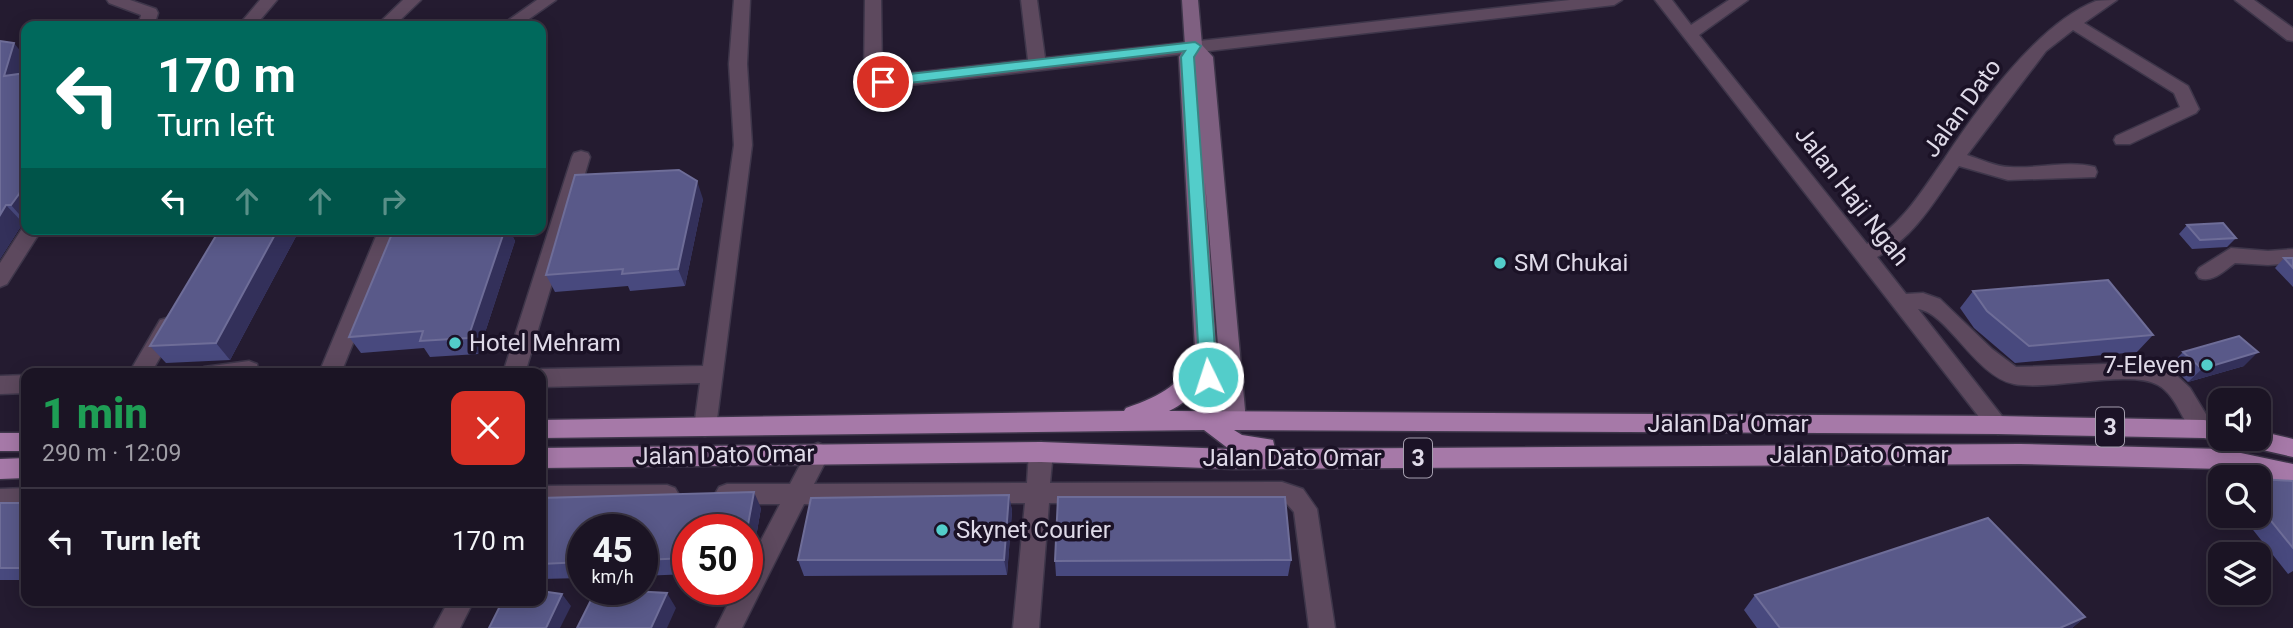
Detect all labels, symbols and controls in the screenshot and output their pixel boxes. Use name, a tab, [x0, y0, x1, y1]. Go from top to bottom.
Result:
text: 170 m	[157, 47, 296, 104]
icon: left	[42, 49, 133, 140]
pin	[853, 52, 913, 112]
street label: Jalan Dato	[1917, 53, 2007, 163]
icon: arrive	[864, 63, 902, 101]
text: Turn left	[157, 106, 275, 144]
street label: Jalan Haji Ngah	[1789, 121, 1915, 271]
icon: left	[155, 182, 193, 220]
icon: ahead	[228, 182, 266, 220]
icon: ahead	[301, 182, 339, 220]
icon: right	[374, 182, 412, 220]
place label: SM Chukai	[1514, 249, 1628, 277]
marker: SM Chukai	[1492, 255, 1508, 271]
place label: Hotel Mehram	[469, 329, 621, 357]
marker: Hotel Mehram	[447, 335, 463, 351]
position arrow	[1171, 340, 1245, 414]
place label: 7-Eleven	[2103, 351, 2193, 379]
marker: 7-Eleven	[2199, 357, 2215, 373]
map controls	[2208, 388, 2271, 605]
button: sound	[2208, 388, 2271, 451]
text: 1 min	[42, 389, 148, 438]
button: close	[451, 391, 525, 465]
road number: 3	[2096, 408, 2124, 446]
street label: Jalan Da' Omar	[1647, 410, 1809, 438]
road number: 3	[1404, 438, 1432, 478]
street label: Jalan Dato Omar	[635, 439, 815, 471]
text: 290 m · 12:09	[42, 440, 181, 467]
street label: Jalan Dato Omar	[1769, 441, 1949, 469]
street label: Jalan Dato Omar	[1202, 444, 1382, 472]
button: search	[2208, 465, 2271, 528]
speed limit sign: 50	[672, 514, 763, 605]
place label: Skynet Courier	[956, 516, 1111, 544]
icon: left	[42, 522, 80, 560]
marker: Skynet Courier	[934, 522, 950, 538]
text: Turn left	[101, 526, 200, 556]
text: 170 m	[452, 526, 525, 556]
text: 45	[592, 530, 633, 571]
button: layers	[2208, 542, 2271, 605]
text: km/h	[591, 566, 634, 587]

